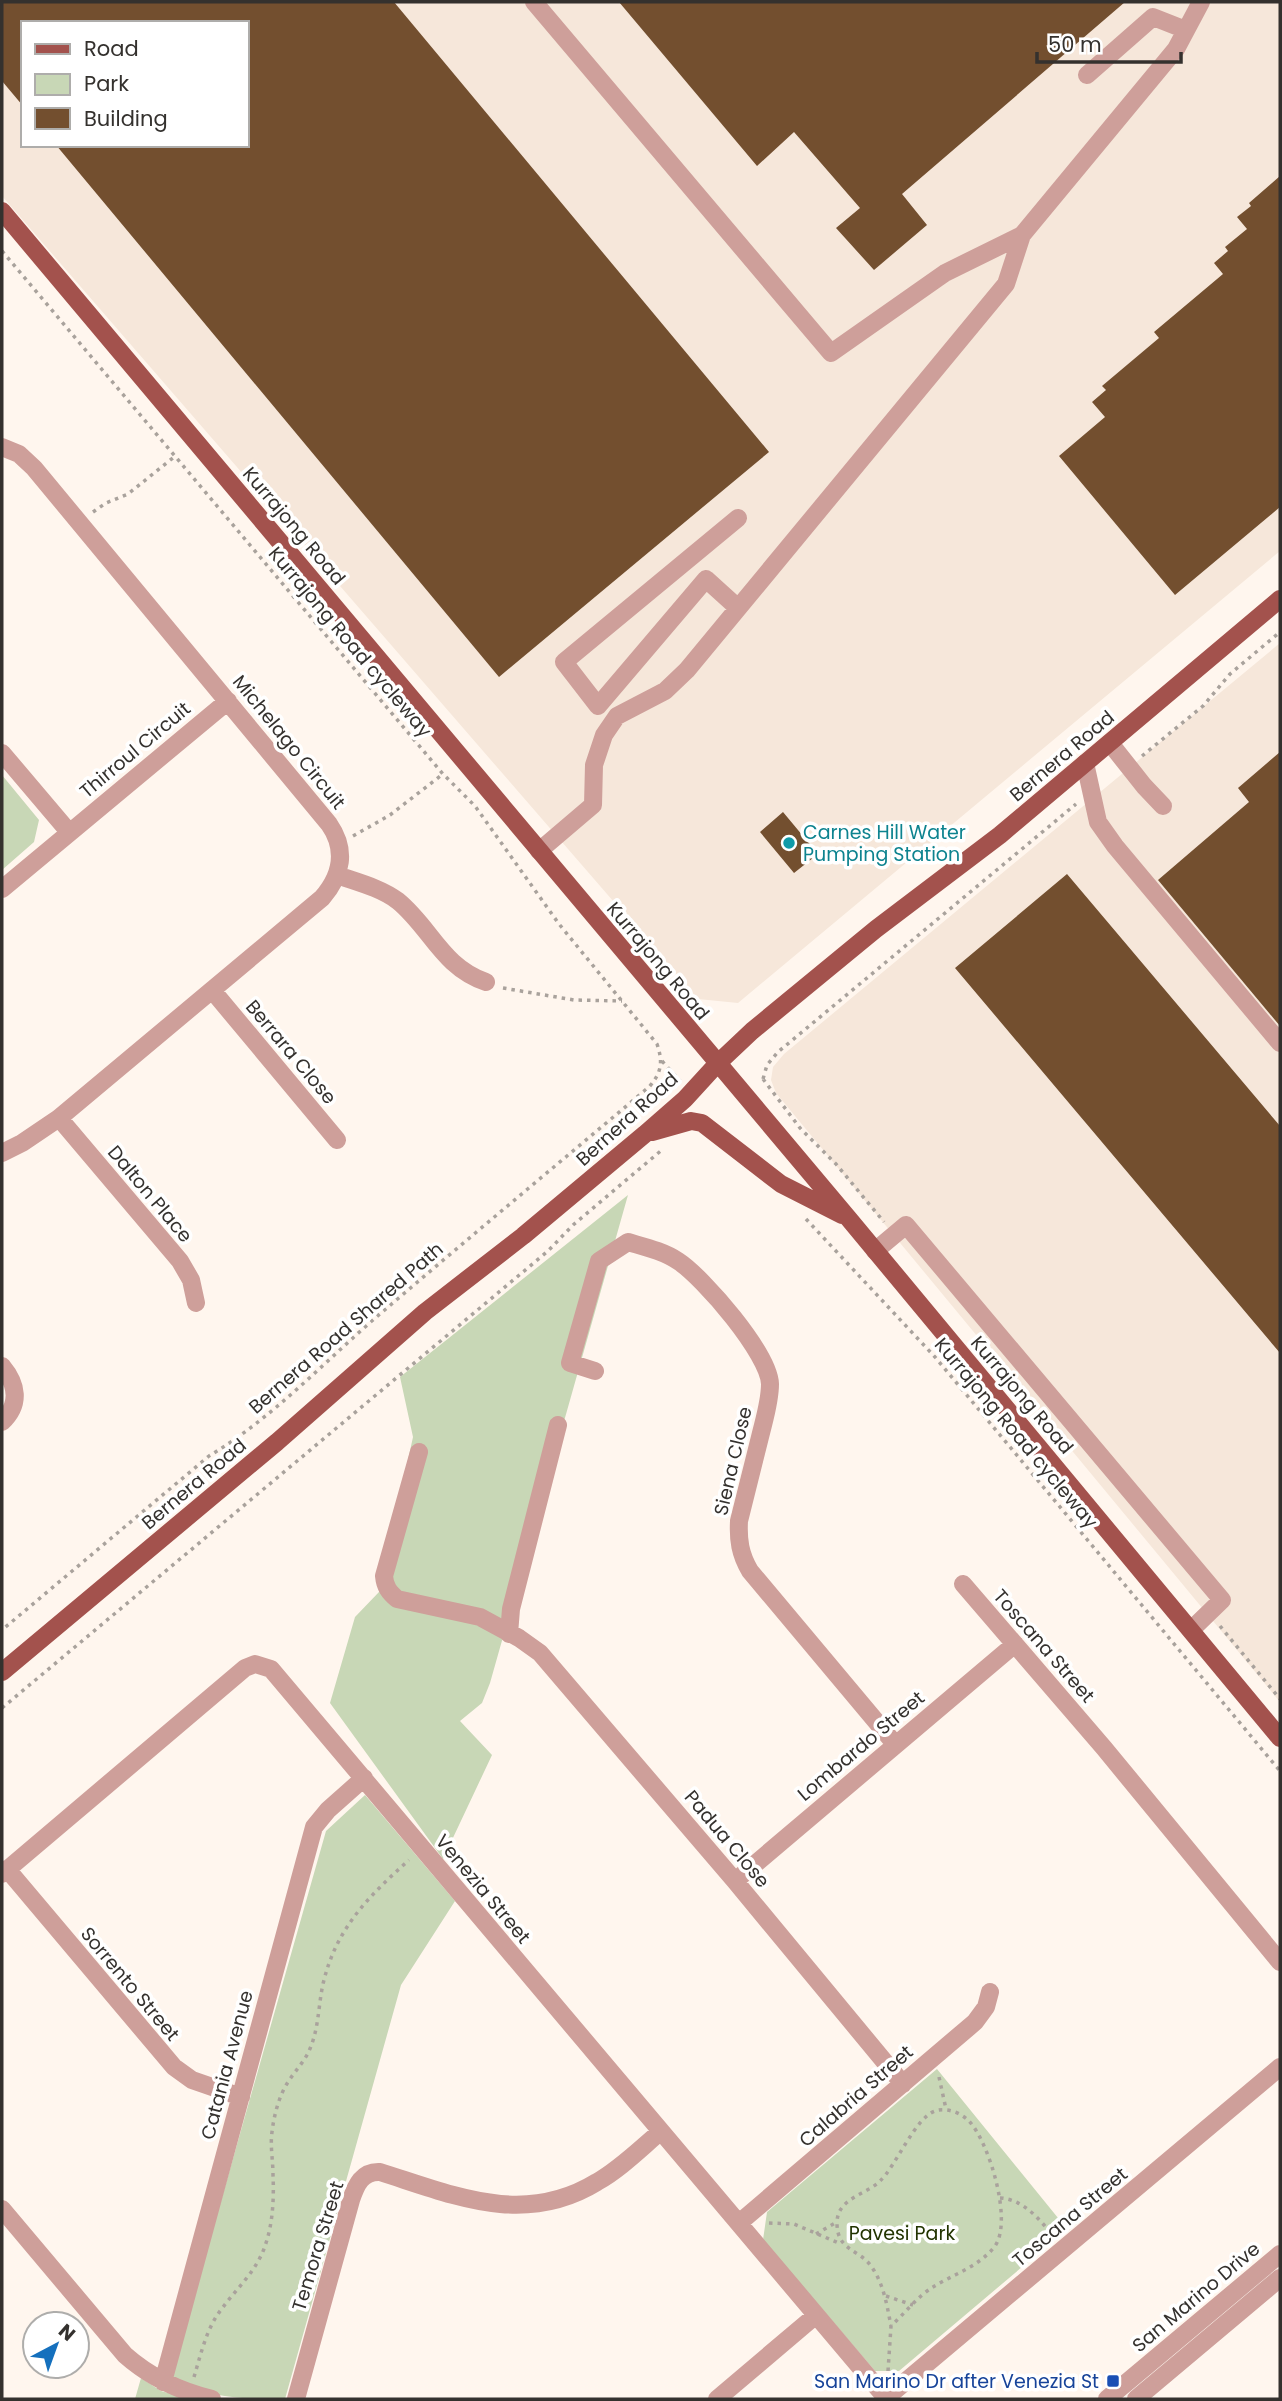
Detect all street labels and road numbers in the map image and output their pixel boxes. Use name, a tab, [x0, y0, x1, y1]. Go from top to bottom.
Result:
street label: Kurrajong Road	[236, 461, 352, 591]
street label: Kurrajong Road cycleway	[262, 541, 438, 743]
street label: Michelago Circuit	[226, 669, 352, 815]
street label: Thirroul Circuit	[74, 696, 196, 804]
street label: Bernera Road	[1004, 704, 1120, 808]
street label: Kurrajong Road	[600, 896, 716, 1026]
street label: Berrara Close	[239, 994, 343, 1110]
street label: Bernera Road	[570, 1066, 684, 1172]
street label: Dalton Place	[101, 1140, 199, 1248]
street label: Bernera Road Shared Path	[243, 1236, 449, 1420]
street label: Kurrajong Road	[964, 1330, 1080, 1460]
street label: Kurrajong Road cycleway	[928, 1332, 1104, 1534]
street label: Siena Close	[707, 1404, 759, 1518]
street label: Bernera Road	[136, 1432, 252, 1536]
street label: Toscana Street	[987, 1583, 1101, 1709]
street label: Lombardo Street	[792, 1685, 930, 1807]
street label: Padua Close	[678, 1784, 776, 1894]
street label: Venezia Street	[429, 1828, 537, 1950]
street label: Sorrento Street	[74, 1921, 186, 2047]
street label: Catania Avenue	[194, 1987, 260, 2143]
street label: Calabria Street	[793, 2039, 919, 2153]
street label: Toscana Street	[1007, 2161, 1133, 2273]
street label: Temora Street	[285, 2178, 351, 2314]
street label: San Marino Drive	[1126, 2235, 1266, 2359]

